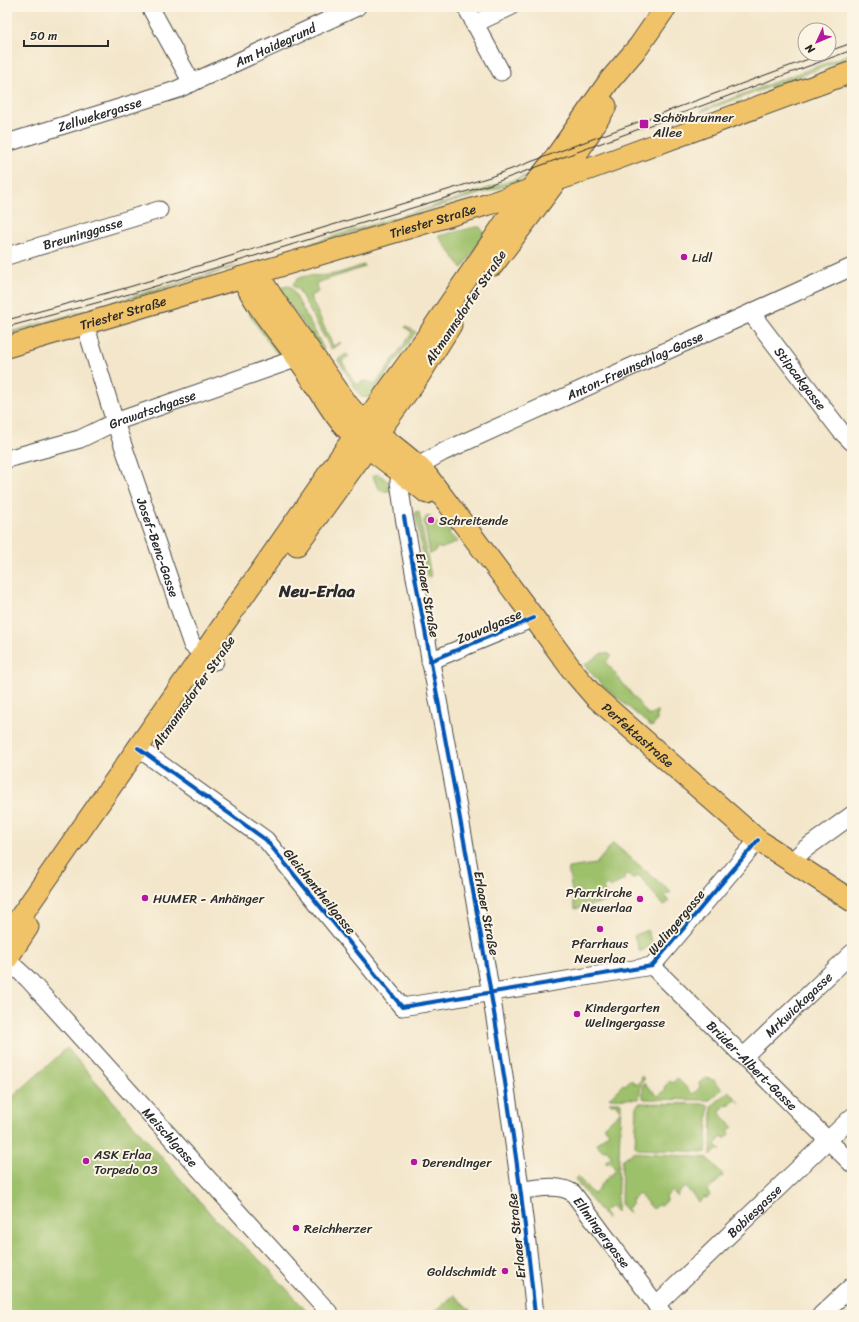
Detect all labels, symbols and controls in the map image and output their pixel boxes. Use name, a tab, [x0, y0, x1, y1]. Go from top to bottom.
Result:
street label: Am Haidegrund	[230, 16, 321, 74]
scale bar	[24, 22, 108, 48]
north arrow	[797, 22, 837, 62]
text: 50 m	[30, 25, 57, 47]
text: N	[800, 39, 820, 59]
street label: Zellwekergasse	[55, 90, 145, 138]
place label: Schönbrunner Allee	[652, 106, 734, 144]
marker: Schönbrunner Allee	[638, 118, 650, 130]
street label: Triester Straße	[387, 197, 479, 245]
street label: Breuninggasse	[40, 211, 126, 257]
street label: Altmannsdorfer Straße	[418, 245, 513, 370]
place label: Lidl	[692, 246, 712, 269]
marker: Lidl	[679, 252, 689, 262]
street label: Triester Straße	[77, 289, 170, 337]
street label: Anton-Freunschlag-Gasse	[562, 325, 707, 407]
street label: Stipcakgasse	[768, 342, 832, 416]
street label: Grawatschgasse	[105, 383, 199, 435]
street label: Josef-Benc-Gasse	[130, 494, 186, 601]
place label: Schreitende	[439, 509, 509, 532]
marker: Schreitende	[426, 515, 436, 525]
street label: Erlaaer Straße	[409, 551, 446, 640]
district label: Neu-Erlaa	[278, 576, 355, 606]
street label: Zouvalgasse	[453, 602, 526, 650]
street label: Altmannsdorfer Straße	[145, 630, 242, 755]
street label: Perfektastraße	[596, 697, 680, 774]
street label: Gleichentheilgasse	[277, 843, 362, 940]
street label: Erlaaer Straße	[467, 869, 506, 958]
place label: Pfarrkirche Neuerlaa	[566, 881, 632, 919]
street label: Welingergasse	[642, 884, 711, 960]
place label: HUMER - Anhänger	[153, 887, 265, 910]
marker: HUMER - Anhänger	[140, 893, 150, 903]
marker: Pfarrkirche Neuerlaa	[635, 894, 645, 904]
marker: Pfarrhaus Neuerlaa	[595, 924, 605, 934]
place label: Pfarrhaus Neuerlaa	[571, 932, 629, 970]
street label: Mrkwickagasse	[759, 966, 838, 1043]
place label: Kindergarten Welingergasse	[585, 996, 666, 1034]
marker: Kindergarten Welingergasse	[572, 1009, 582, 1019]
street label: Brüder-Albert-Gasse	[701, 1015, 803, 1117]
street label: Meischlgasse	[136, 1102, 204, 1173]
place label: ASK Erlaa Torpedo 03	[93, 1143, 158, 1181]
place label: Derendinger	[422, 1151, 492, 1174]
marker: ASK Erlaa Torpedo 03	[81, 1156, 91, 1166]
marker: Derendinger	[409, 1157, 419, 1167]
street label: Bobiesgasse	[721, 1179, 788, 1244]
street label: Erlaaer Straße	[501, 1192, 532, 1280]
street label: Ellmingergasse	[567, 1192, 637, 1274]
place label: Reichherzer	[304, 1217, 373, 1240]
marker: Reichherzer	[291, 1223, 301, 1233]
place label: Goldschmidt	[427, 1260, 497, 1283]
marker: Goldschmidt	[500, 1266, 510, 1276]

